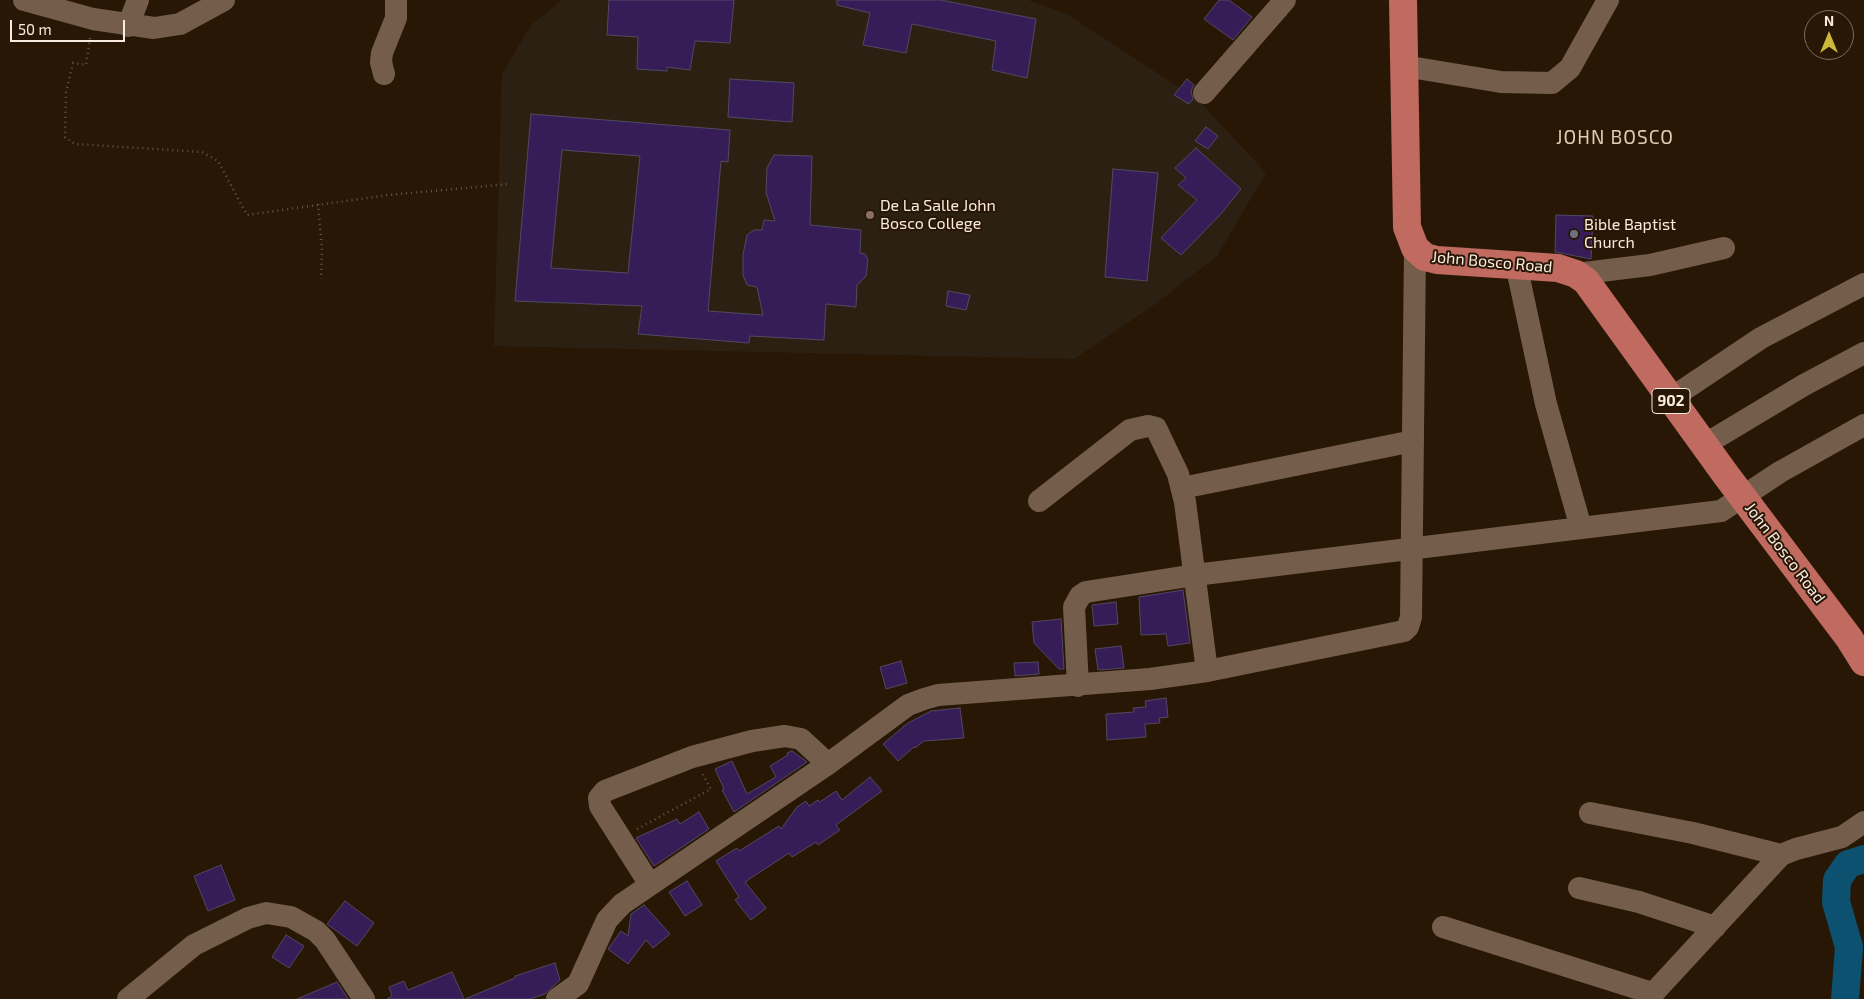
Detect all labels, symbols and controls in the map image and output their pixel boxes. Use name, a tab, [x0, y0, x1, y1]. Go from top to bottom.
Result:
scale bar	[12, 10, 128, 42]
north arrow	[1804, 10, 1854, 60]
text: N	[1824, 12, 1834, 29]
text: 50 m	[18, 20, 52, 38]
district label: JOHN BOSCO	[1555, 127, 1675, 149]
place label: De La Salle John Bosco College	[880, 196, 996, 234]
marker: De La Salle John Bosco College	[864, 209, 876, 221]
place label: Bible Baptist Church	[1584, 215, 1676, 253]
marker: Bible Baptist Church	[1568, 228, 1580, 240]
street label: John Bosco Road	[1431, 247, 1553, 277]
road number: 902	[1652, 388, 1690, 414]
street label: John Bosco Road	[1741, 499, 1829, 607]

